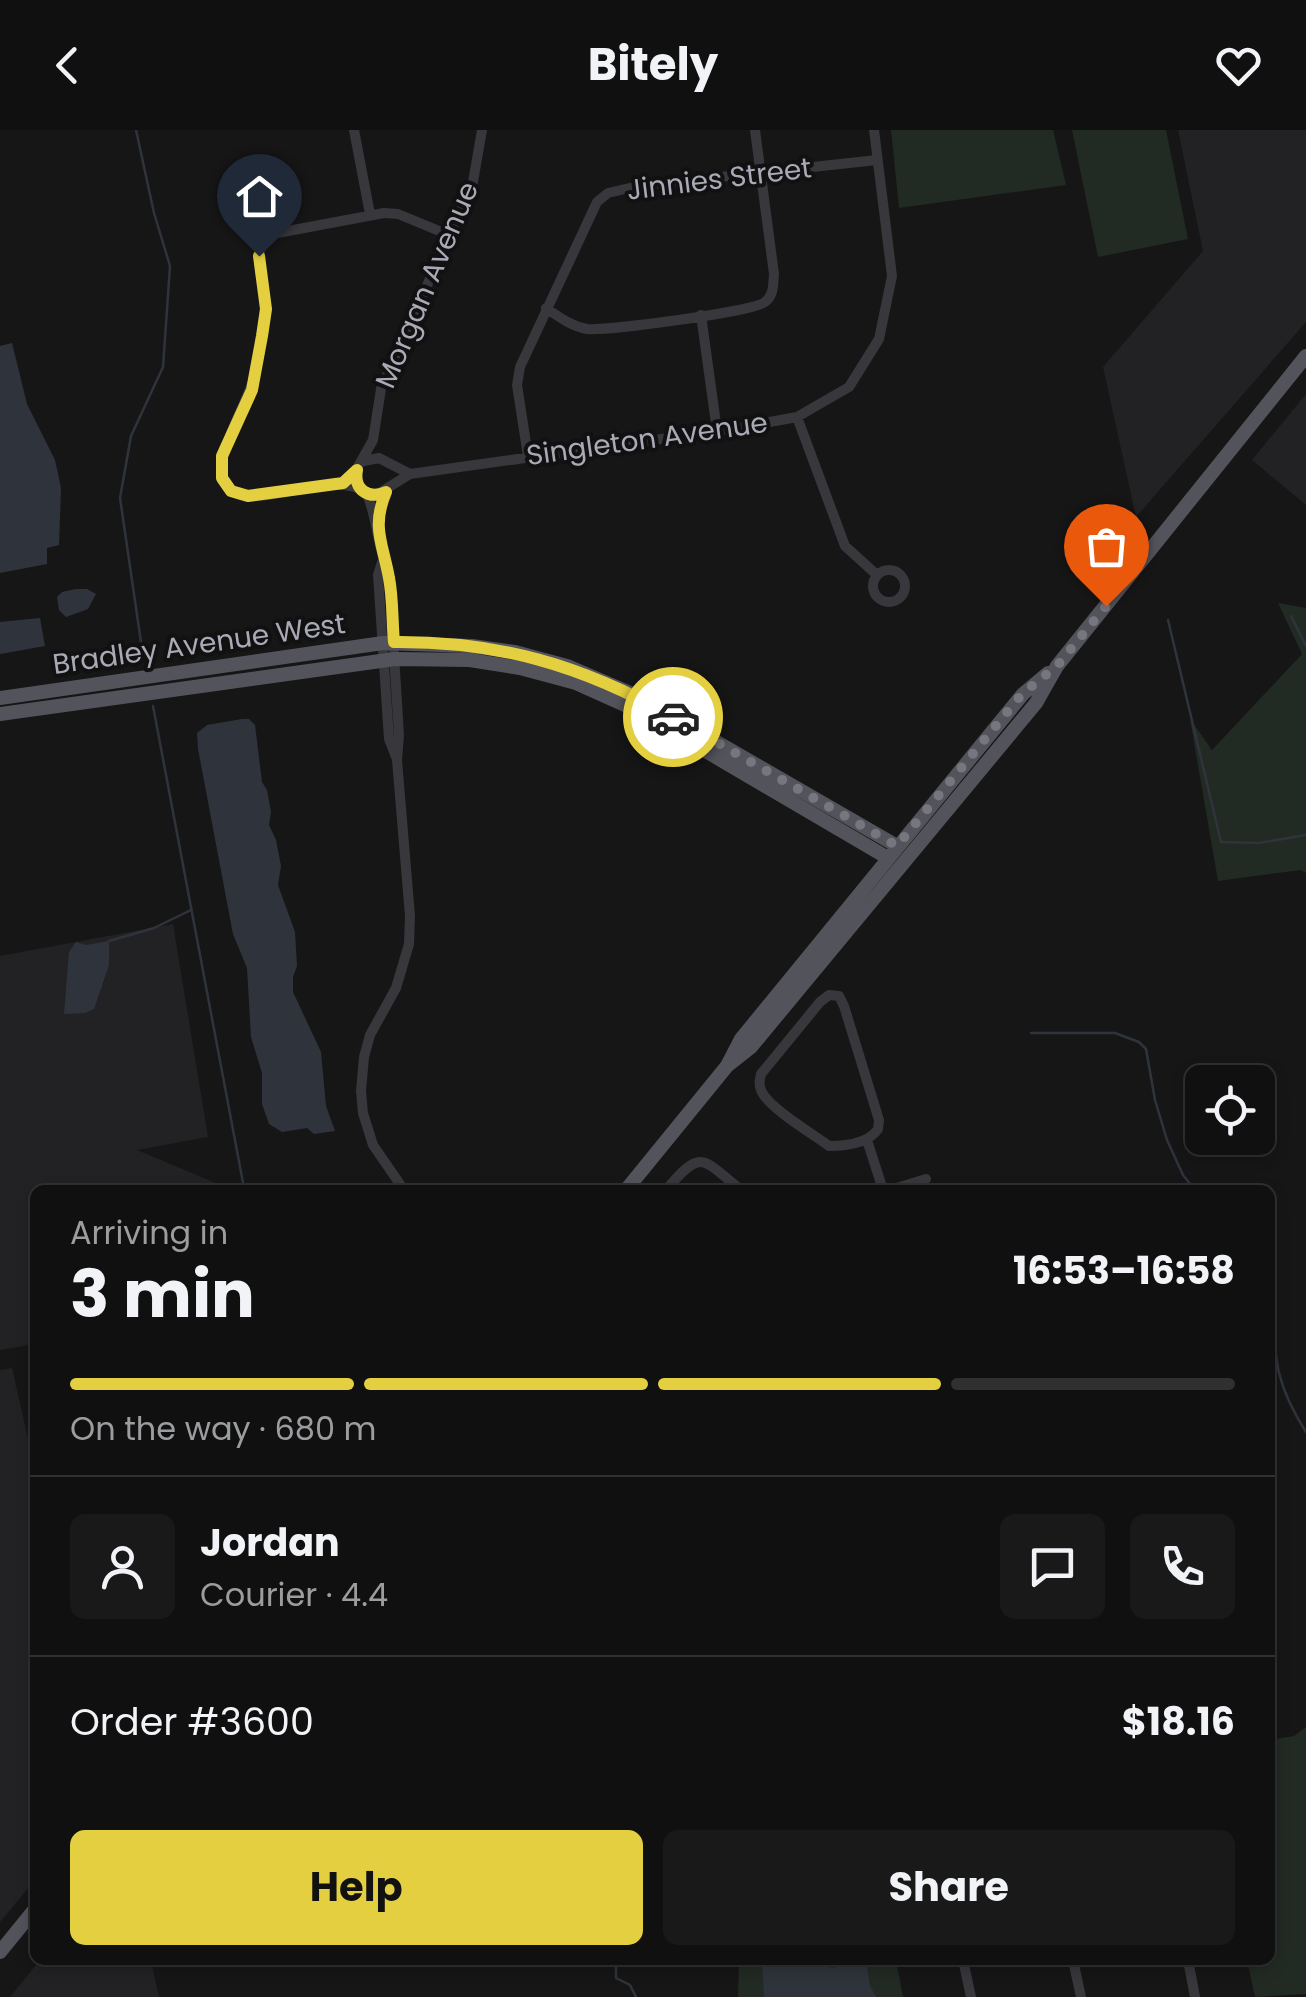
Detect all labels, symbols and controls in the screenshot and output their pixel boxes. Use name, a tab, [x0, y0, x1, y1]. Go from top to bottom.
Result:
text: Bitely	[588, 33, 718, 96]
icon: back	[40, 38, 95, 93]
icon: heart	[1211, 38, 1266, 93]
street label: Jinnies Street	[624, 148, 814, 210]
pin	[217, 154, 302, 257]
icon: home	[232, 169, 287, 224]
street label: Morgan Avenue	[366, 176, 488, 394]
street label: Singleton Avenue	[524, 403, 770, 475]
pin	[1064, 504, 1149, 607]
icon: bag	[1079, 519, 1134, 574]
street label: Bradley Avenue West	[50, 604, 348, 684]
courier	[623, 667, 723, 767]
icon: car	[646, 690, 701, 745]
map controls	[1185, 1065, 1275, 1155]
button: locate	[1185, 1065, 1275, 1155]
text: Arriving in	[70, 1210, 228, 1255]
text: 16:53–16:58	[1013, 1244, 1235, 1297]
text: 3 min	[70, 1249, 255, 1340]
text: On the way · 680 m	[70, 1406, 377, 1451]
button: person	[70, 1514, 175, 1619]
button: chat	[1000, 1514, 1105, 1619]
button: phone	[1130, 1514, 1235, 1619]
text: Jordan	[200, 1516, 340, 1569]
text: Courier · 4.4	[200, 1572, 388, 1617]
text: Order #3600	[70, 1695, 314, 1748]
text: $18.16	[1122, 1695, 1235, 1748]
button: Help	[70, 1830, 643, 1945]
button: Share	[663, 1830, 1235, 1945]

